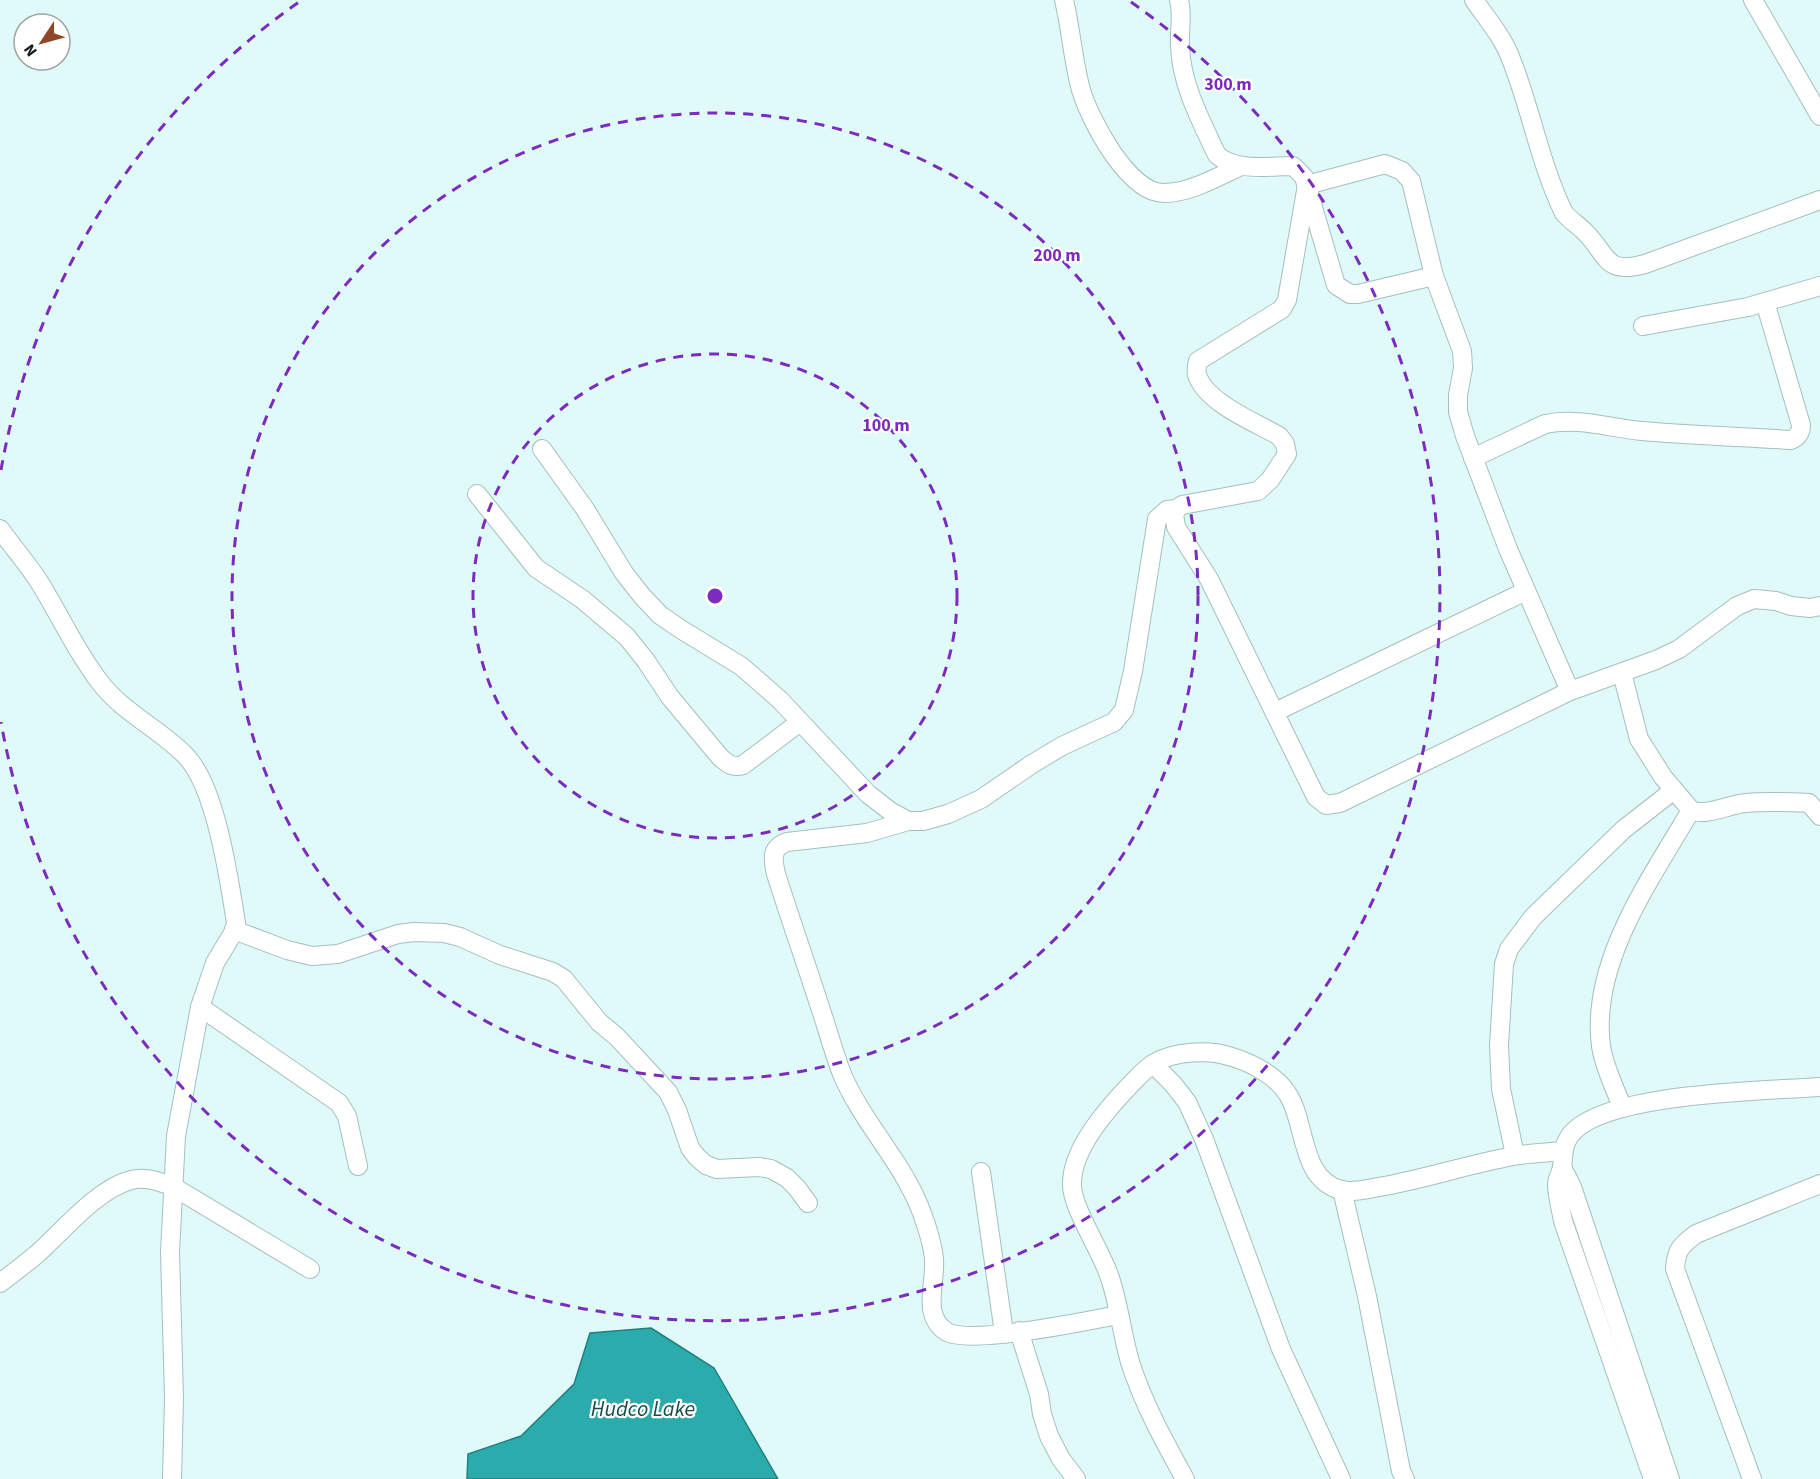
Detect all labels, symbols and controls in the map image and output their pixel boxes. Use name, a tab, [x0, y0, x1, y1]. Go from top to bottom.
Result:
north arrow	[12, 12, 72, 72]
text: N	[19, 39, 43, 61]
text: 300 m	[1204, 72, 1252, 97]
text: 200 m	[1033, 243, 1081, 268]
text: 100 m	[862, 413, 910, 438]
centre of rings	[705, 586, 725, 606]
water label: Hudco Lake	[591, 1393, 695, 1425]

